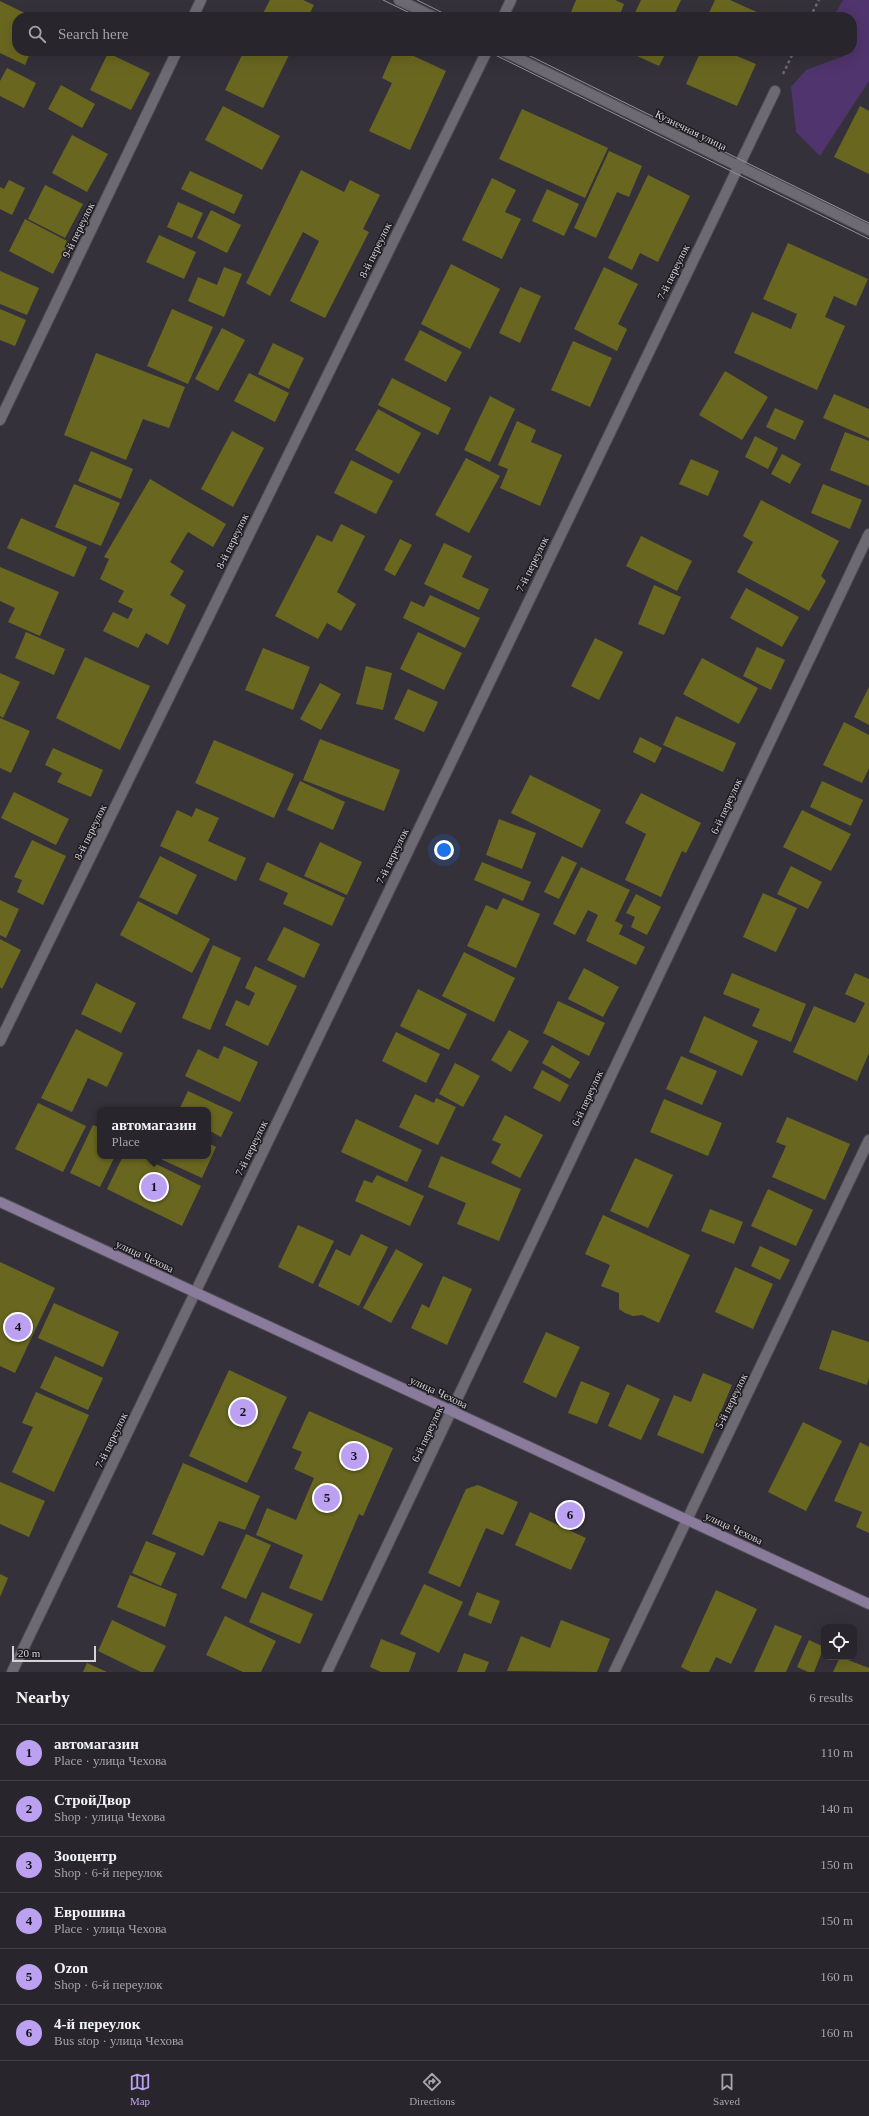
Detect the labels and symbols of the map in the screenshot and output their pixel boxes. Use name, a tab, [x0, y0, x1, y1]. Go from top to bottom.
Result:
street label: Кузнечная улица	[653, 107, 729, 153]
street label: 9-й переулок	[59, 200, 97, 260]
street label: 8-й переулок	[356, 220, 394, 280]
street label: 7-й переулок	[654, 242, 692, 302]
street label: 8-й переулок	[213, 511, 251, 571]
street label: 7-й переулок	[513, 534, 551, 594]
street label: 6-й переулок	[708, 776, 744, 836]
street label: 8-й переулок	[71, 802, 109, 862]
street label: 7-й переулок	[373, 826, 411, 886]
your location	[434, 840, 454, 860]
street label: 6-й переулок	[569, 1068, 605, 1128]
street label: 7-й переулок	[232, 1118, 270, 1178]
pin: 1	[141, 1172, 167, 1202]
street label: улица Чехова	[114, 1237, 176, 1275]
pin: 4	[5, 1312, 31, 1342]
street label: 5-й переулок	[712, 1371, 750, 1431]
street label: улица Чехова	[408, 1373, 470, 1411]
pin: 2	[230, 1397, 256, 1427]
street label: 6-й переулок	[409, 1404, 445, 1464]
street label: 7-й переулок	[92, 1410, 130, 1470]
pin: 3	[341, 1441, 367, 1471]
pin: 5	[314, 1483, 340, 1513]
pin: 6	[557, 1500, 583, 1530]
street label: улица Чехова	[703, 1509, 765, 1547]
scale bar	[12, 1644, 96, 1663]

